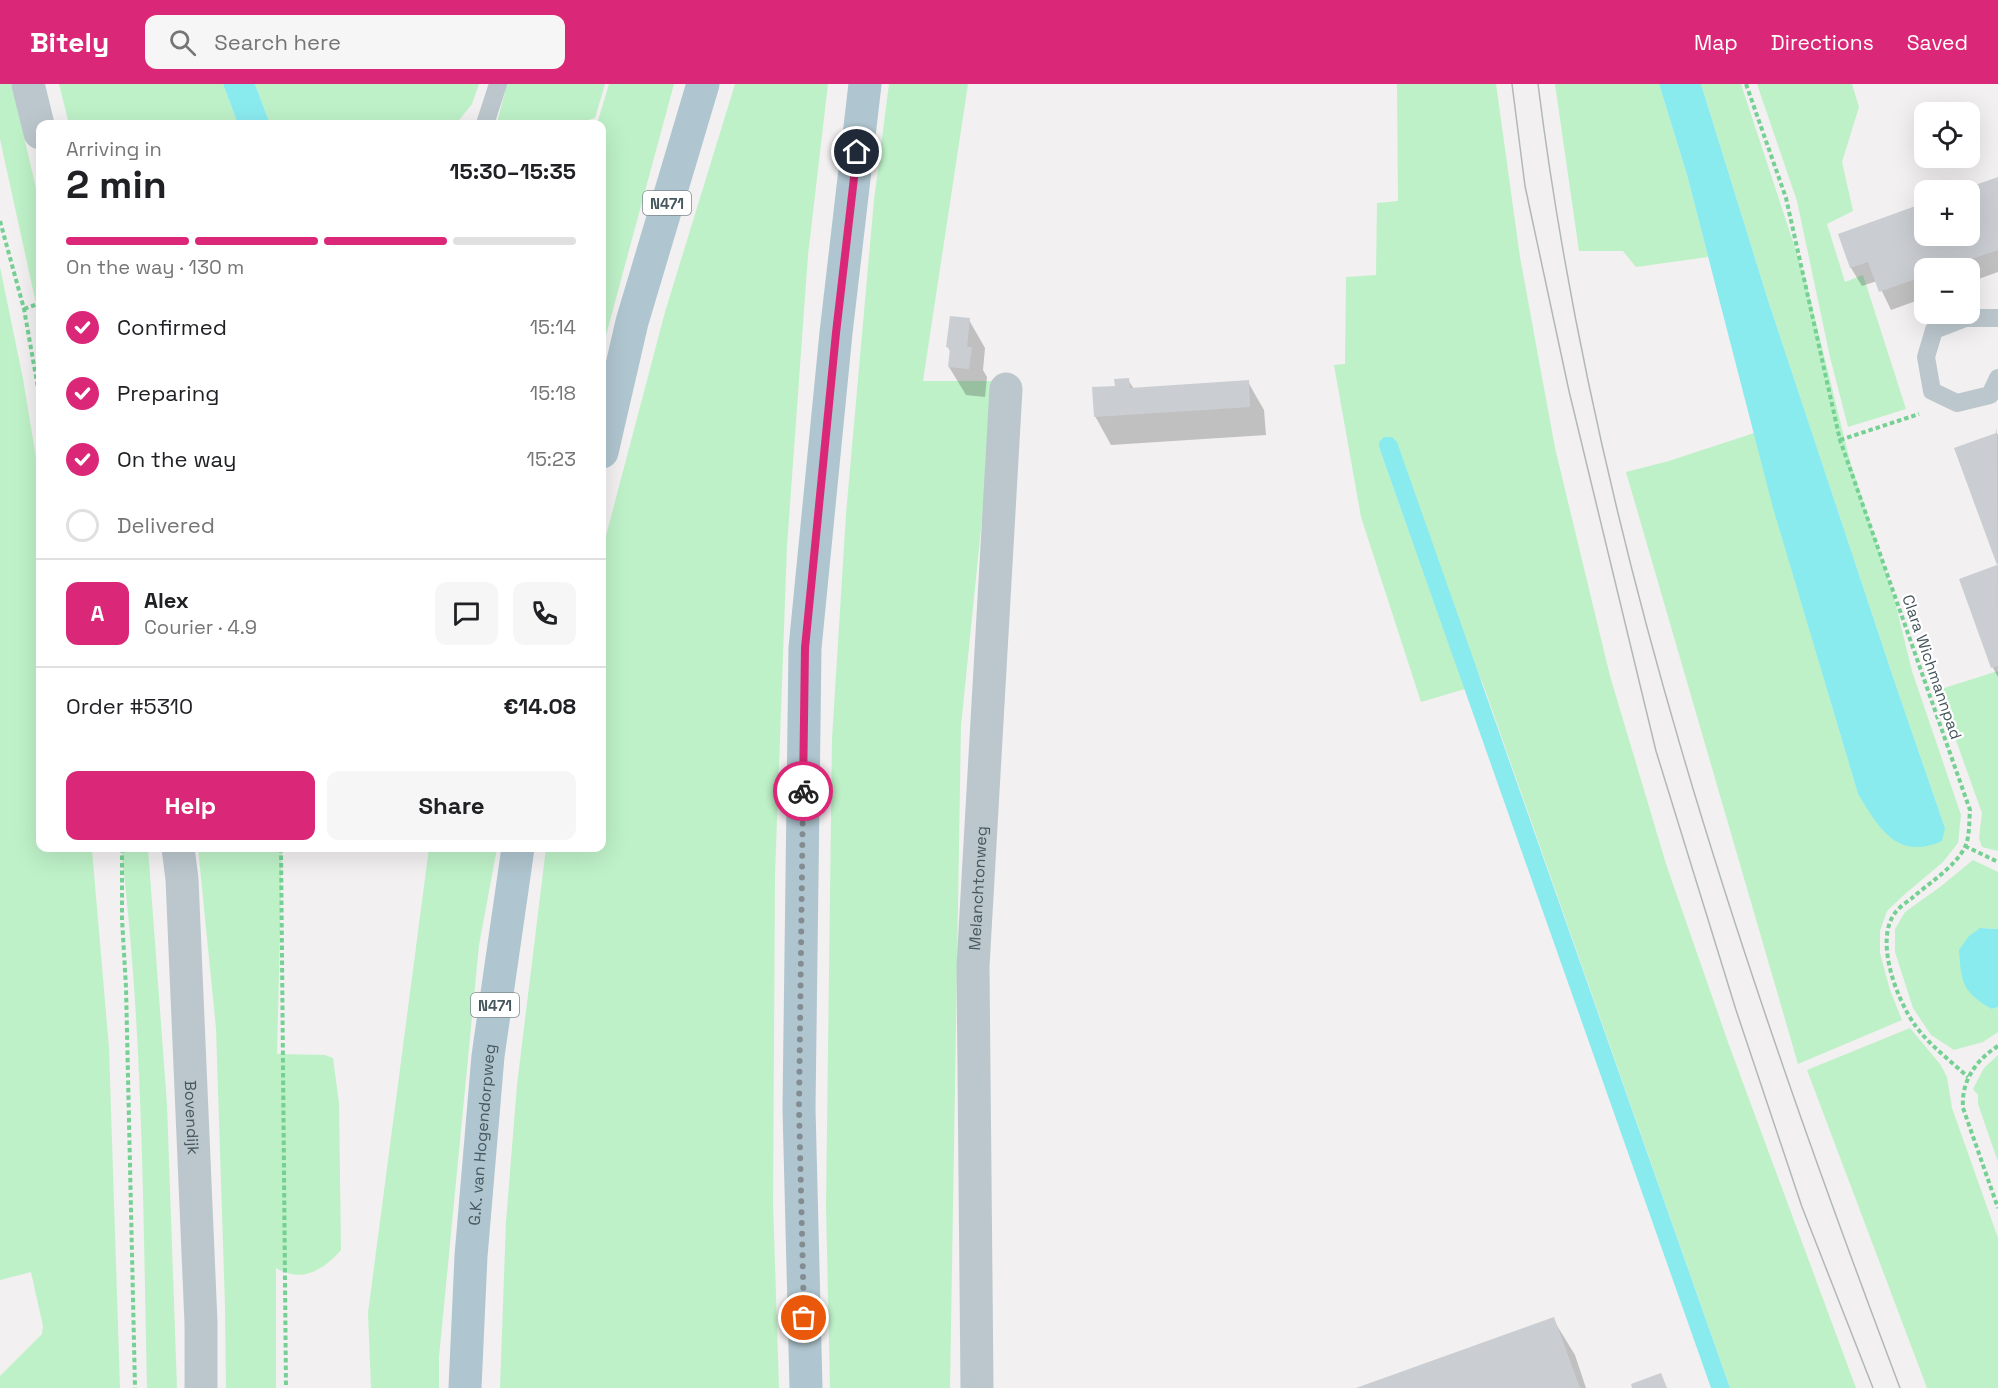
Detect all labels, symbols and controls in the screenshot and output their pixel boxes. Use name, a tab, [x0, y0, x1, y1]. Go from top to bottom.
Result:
search box	[145, 15, 565, 69]
text: Bitely	[30, 24, 109, 60]
icon: search	[166, 26, 199, 59]
text: Search here	[214, 28, 341, 56]
text: Map	[1694, 29, 1738, 56]
text: Directions	[1771, 29, 1874, 56]
text: Saved	[1907, 29, 1968, 56]
map controls	[1914, 102, 1980, 324]
button: locate	[1914, 102, 1980, 168]
pin	[831, 126, 882, 177]
icon: home	[840, 135, 873, 168]
text: Arriving in	[66, 136, 162, 162]
text: 15:30–15:35	[450, 157, 576, 185]
text: 2 min	[66, 160, 167, 209]
button: +	[1914, 180, 1980, 246]
road number: N471	[643, 191, 691, 215]
text: On the way · 130 m	[66, 254, 244, 280]
button: −	[1914, 258, 1980, 324]
icon: check	[66, 311, 99, 344]
text: Confirmed	[117, 313, 227, 341]
text: 15:14	[530, 314, 576, 340]
icon: check	[66, 377, 99, 410]
text: Preparing	[117, 379, 219, 407]
text: 15:18	[530, 380, 576, 406]
icon: check	[66, 443, 99, 476]
text: On the way	[117, 445, 236, 473]
text: 15:23	[527, 446, 576, 472]
text: Delivered	[117, 511, 215, 539]
button: chat	[435, 582, 498, 645]
button: phone	[513, 582, 576, 645]
text: Alex	[144, 586, 189, 614]
street label: Clara Wichmannpad	[1897, 592, 1967, 742]
text: A	[91, 599, 104, 627]
text: Courier · 4.9	[144, 614, 257, 640]
text: Order #5310	[66, 692, 193, 720]
text: €14.08	[503, 692, 576, 720]
courier	[773, 761, 833, 821]
button: Help	[66, 771, 315, 840]
button: Share	[327, 771, 576, 840]
icon: bike	[787, 775, 820, 808]
street label: Melanchtonweg	[963, 825, 991, 951]
road number: N471	[471, 993, 519, 1017]
street label: G.K. van Hogendorpweg	[463, 1042, 500, 1226]
street label: Bovendijk	[180, 1080, 204, 1156]
pin	[778, 1292, 829, 1343]
icon: bag	[787, 1301, 820, 1334]

